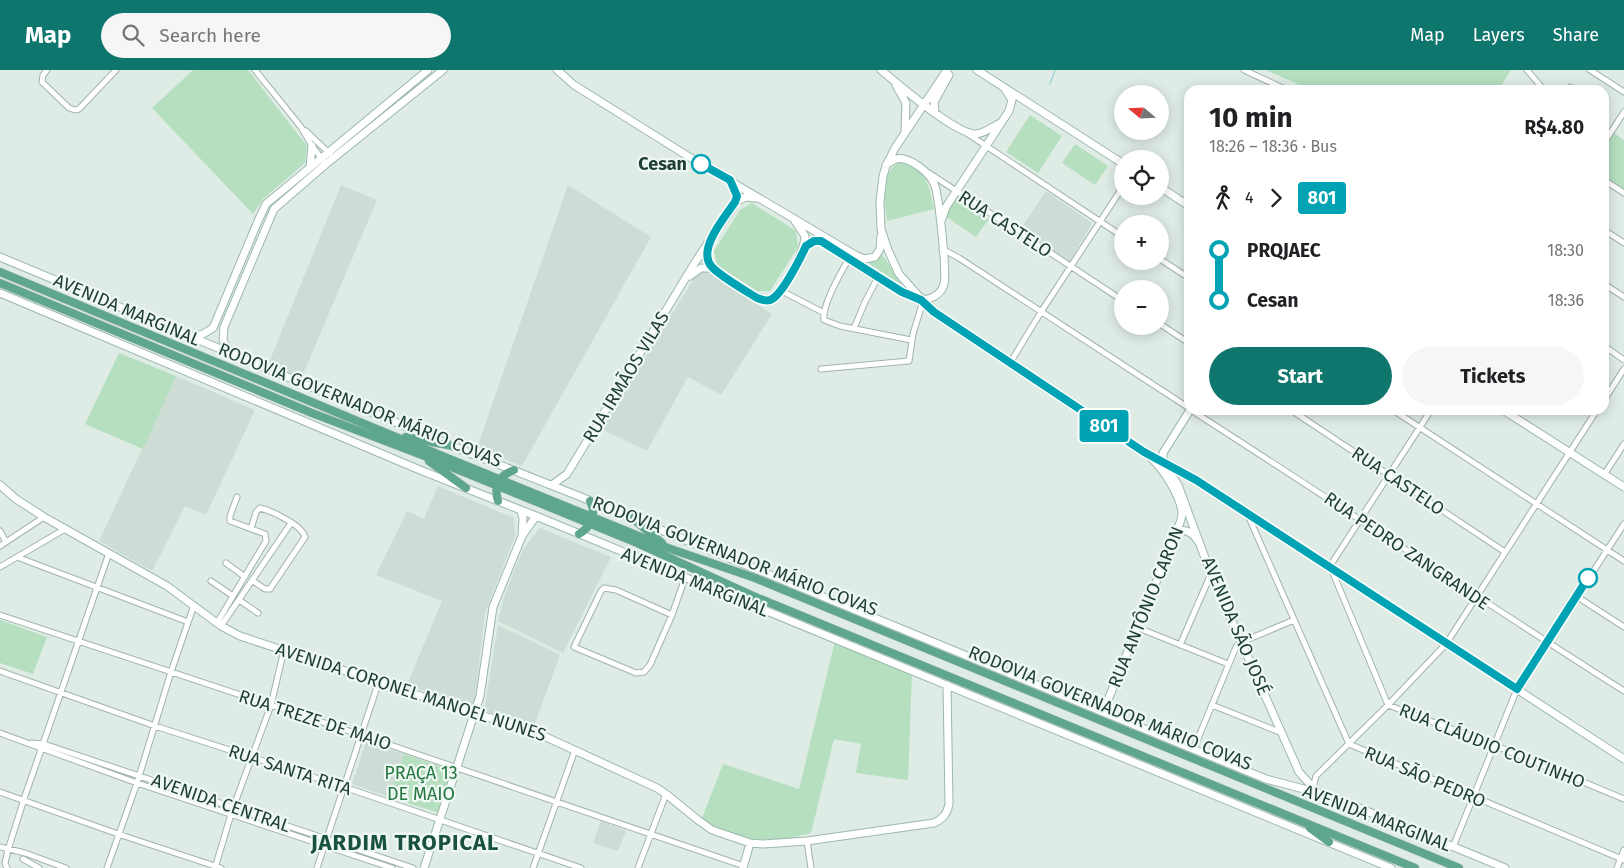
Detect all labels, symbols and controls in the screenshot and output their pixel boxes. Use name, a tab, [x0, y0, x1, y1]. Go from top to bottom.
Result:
search box	[101, 13, 451, 58]
text: Map	[25, 21, 71, 49]
icon: search	[119, 21, 147, 49]
text: Search here	[159, 24, 261, 47]
text: Map	[1410, 24, 1445, 46]
text: Layers	[1473, 24, 1525, 46]
text: Share	[1553, 24, 1599, 46]
north arrow	[1114, 85, 1169, 140]
map controls	[1114, 85, 1169, 335]
text: 10 min	[1209, 101, 1293, 134]
text: R$4.80	[1525, 116, 1584, 139]
text: 18:26 – 18:36 · Bus	[1209, 137, 1337, 156]
button: locate	[1114, 150, 1169, 205]
place label: Cesan	[638, 153, 687, 175]
marker: Cesan	[691, 154, 711, 174]
icon: walk	[1209, 184, 1237, 212]
icon: forward	[1262, 184, 1290, 212]
street label: RUA CASTELO	[954, 186, 1056, 262]
text: 801	[1308, 187, 1336, 209]
text: 4	[1245, 188, 1254, 207]
button: +	[1114, 215, 1169, 270]
text: PRQJAEC	[1247, 239, 1321, 262]
text: 18:30	[1547, 241, 1584, 260]
street label: AVENIDA MARGINAL	[50, 269, 204, 351]
button: −	[1114, 280, 1169, 335]
text: Cesan	[1247, 289, 1298, 312]
text: 18:36	[1548, 291, 1584, 310]
street label: RUA IRMÃOS VILAS	[577, 307, 674, 447]
street label: RODOVIA GOVERNADOR MÁRIO COVAS	[215, 337, 506, 472]
button: Start	[1209, 347, 1392, 405]
button: Tickets	[1402, 347, 1584, 405]
line badge: 801	[1075, 410, 1133, 442]
text: 801	[1090, 415, 1118, 437]
street label: RUA CASTELO	[1348, 442, 1448, 520]
street label: RUA PEDRO ZANGRANDE	[1320, 487, 1494, 615]
street label: RODOVIA GOVERNADOR MÁRIO COVAS	[589, 490, 881, 621]
street label: RUA ANTÔNIO CARON	[1104, 523, 1188, 691]
street label: AVENIDA MARGINAL	[618, 542, 772, 622]
street label: AVENIDA SÃO JOSÉ	[1197, 553, 1276, 699]
unlabelled marker	[1578, 568, 1598, 588]
street label: AVENIDA CORONEL MANOEL NUNES	[273, 638, 549, 746]
street label: RODOVIA GOVERNADOR MÁRIO COVAS	[965, 640, 1256, 775]
street label: RUA TREZE DE MAIO	[236, 685, 394, 755]
street label: RUA CLÁUDIO COUTINHO	[1396, 698, 1589, 793]
street label: RUA SANTA RITA	[226, 740, 355, 800]
street label: RUA SÃO PEDRO	[1361, 741, 1489, 812]
park label: PRAÇA 13 DE MAIO	[384, 762, 458, 805]
street label: AVENIDA CENTRAL	[149, 769, 293, 837]
street label: AVENIDA MARGINAL	[1300, 780, 1454, 856]
district label: JARDIM TROPICAL	[310, 829, 499, 856]

